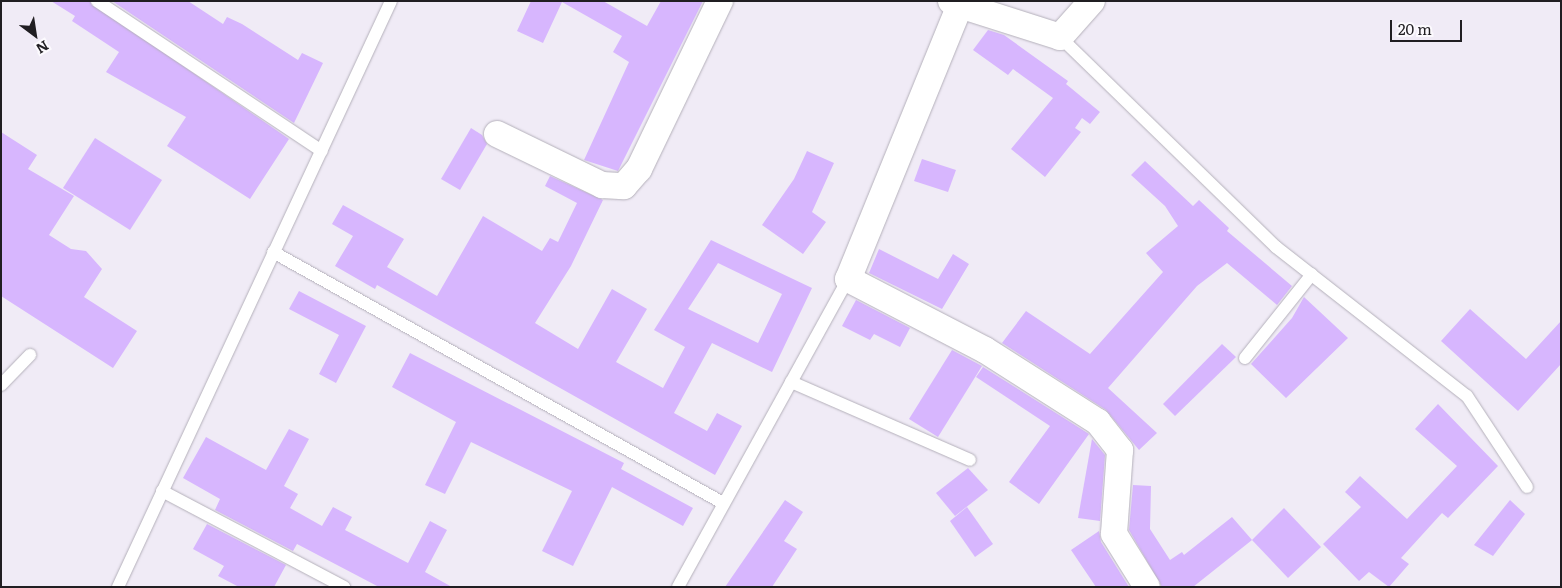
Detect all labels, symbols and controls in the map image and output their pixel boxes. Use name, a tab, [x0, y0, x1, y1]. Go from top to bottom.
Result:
north arrow	[10, 10, 60, 60]
scale bar	[1392, 10, 1464, 42]
text: 20 m	[1398, 17, 1432, 40]
text: N	[33, 36, 53, 59]

